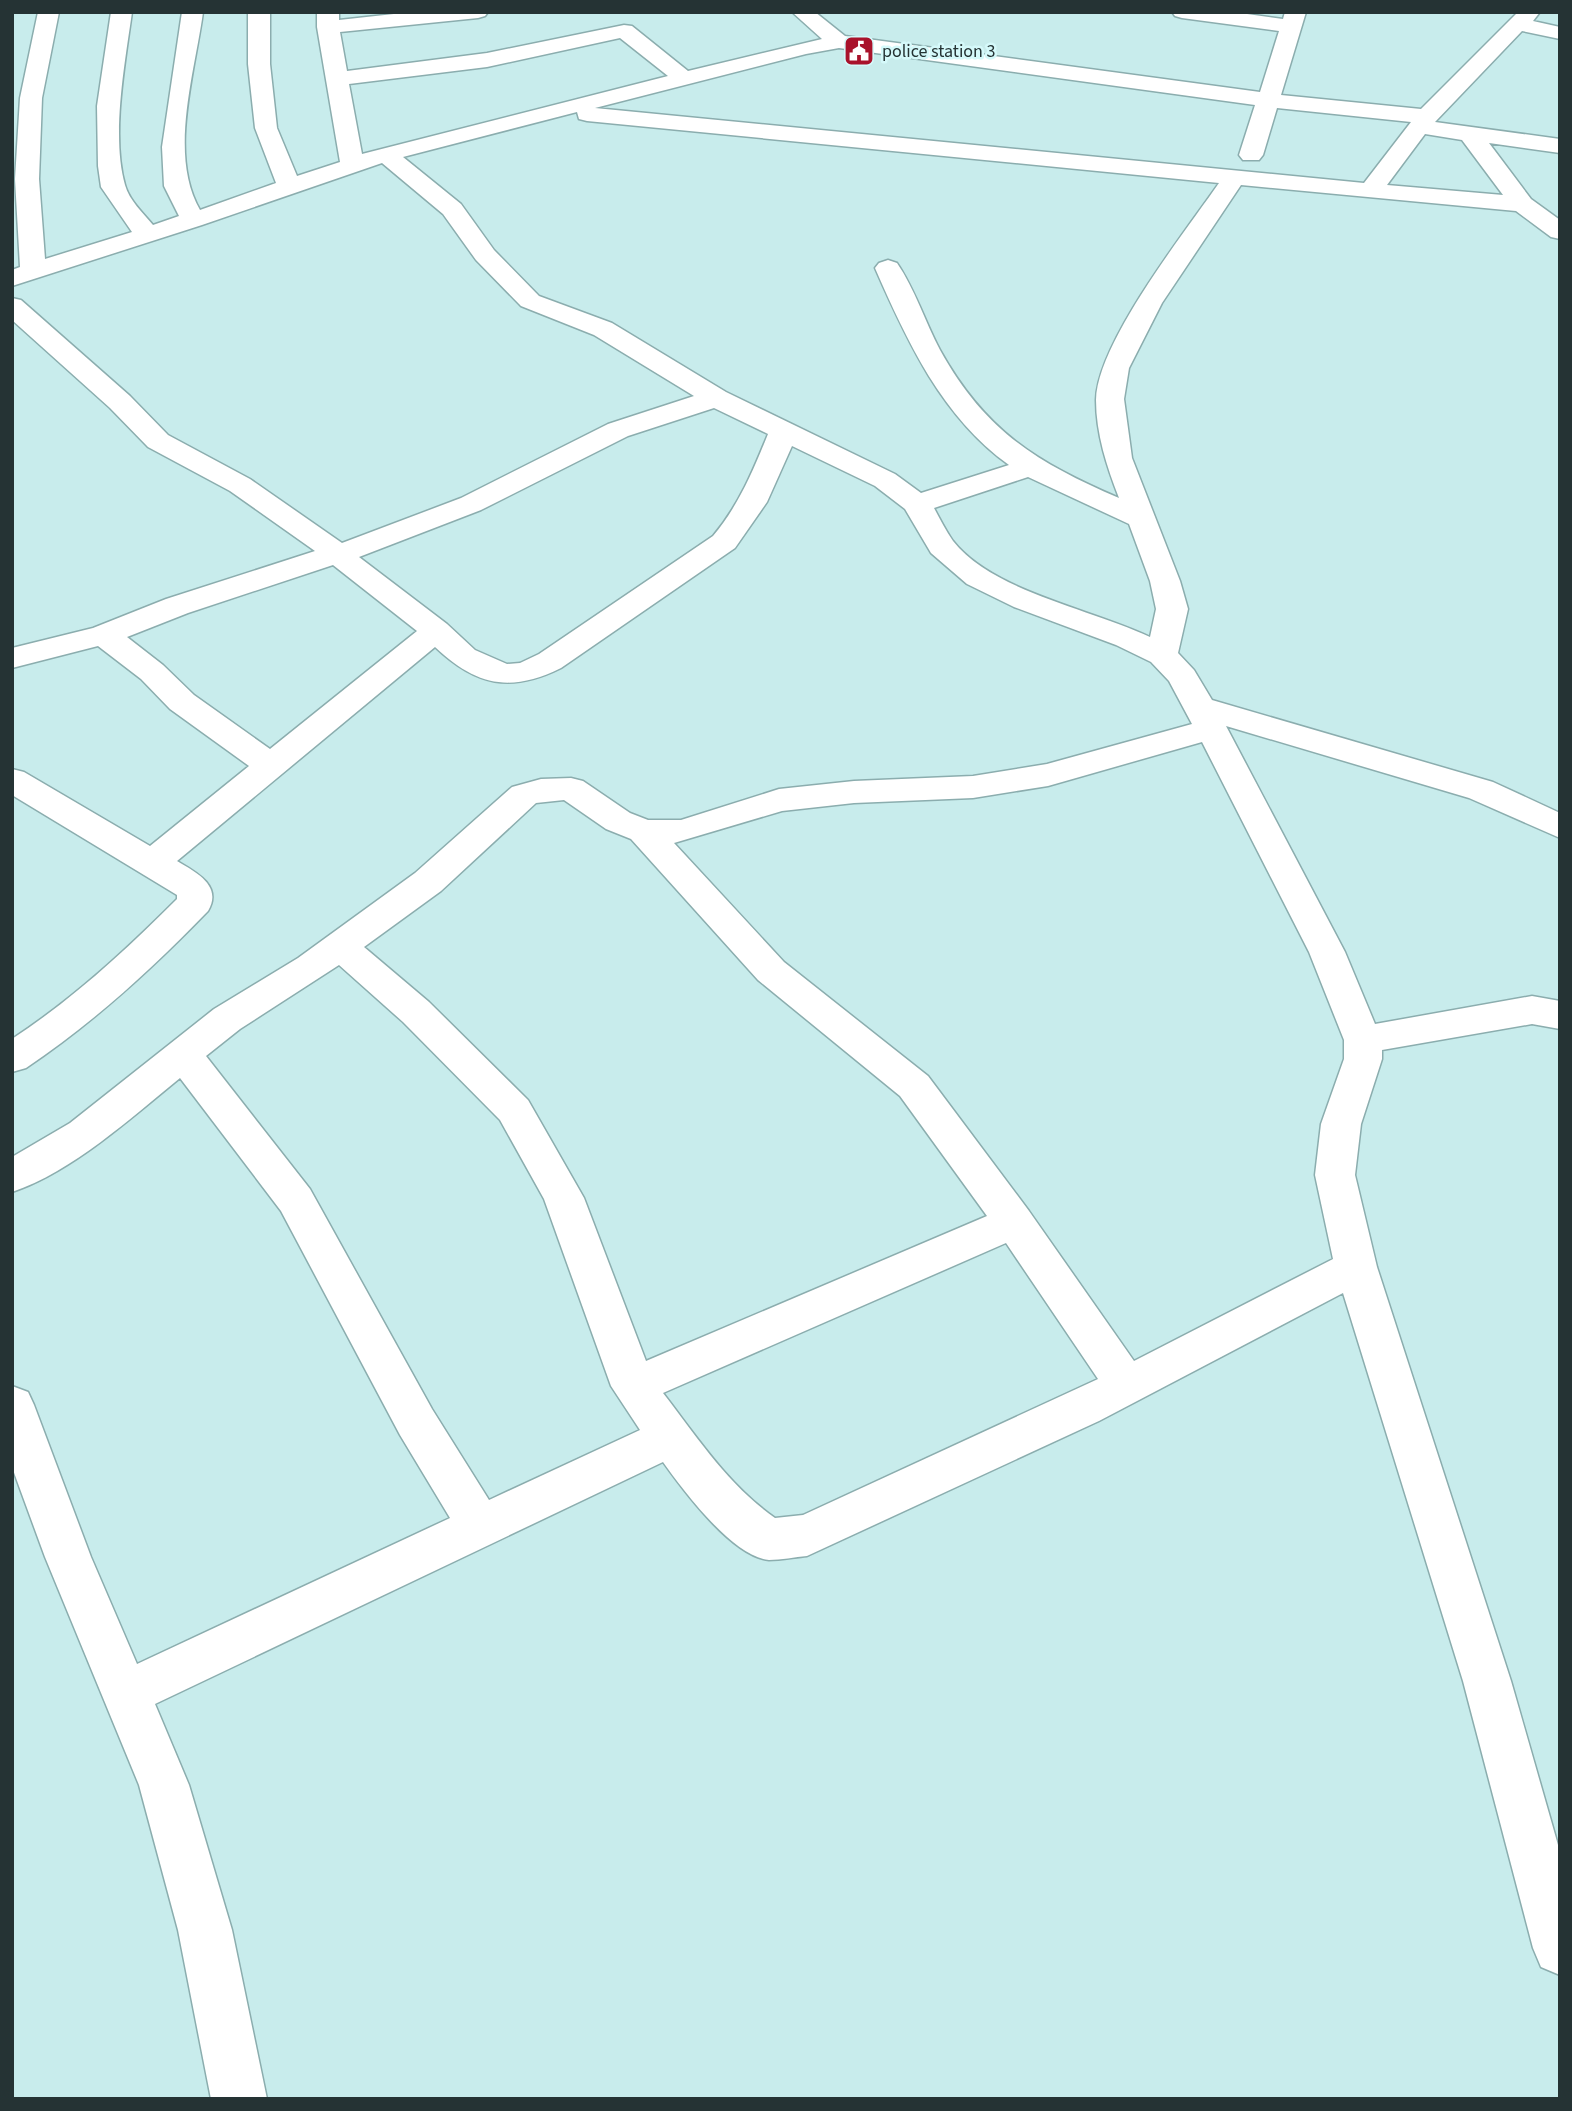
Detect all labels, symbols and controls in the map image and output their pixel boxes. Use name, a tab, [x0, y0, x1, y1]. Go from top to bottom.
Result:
public building icon: police station 3	[842, 34, 876, 68]
place label: police station 3	[882, 39, 996, 64]

